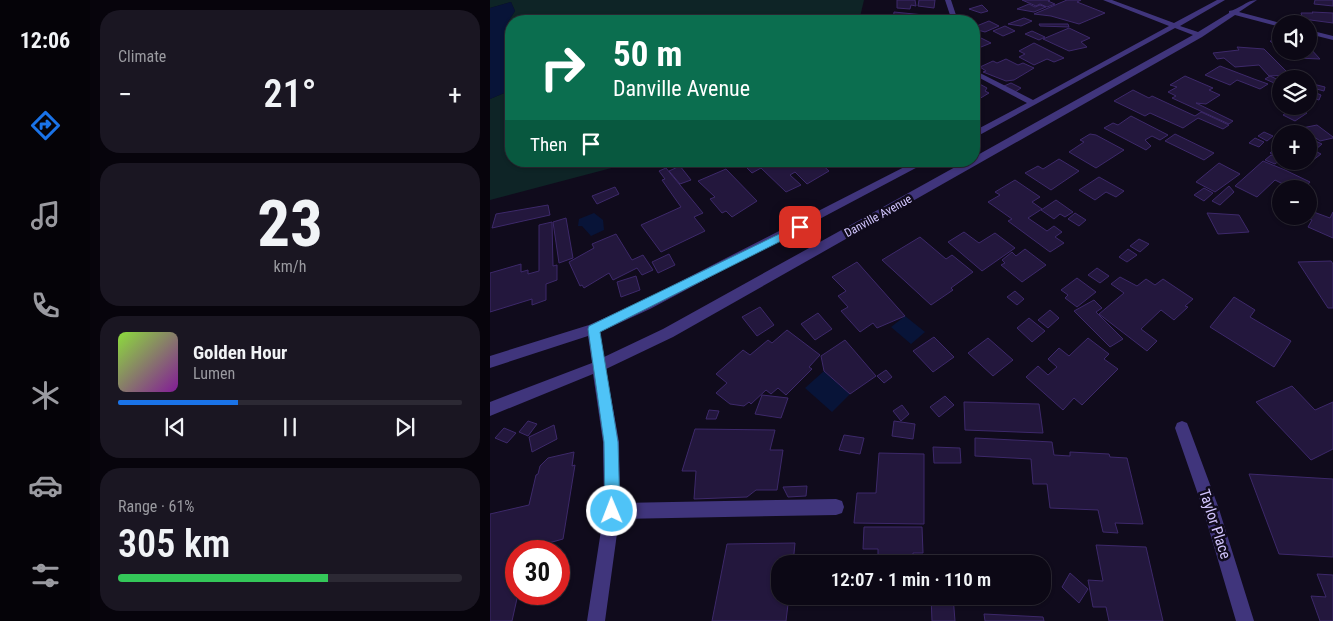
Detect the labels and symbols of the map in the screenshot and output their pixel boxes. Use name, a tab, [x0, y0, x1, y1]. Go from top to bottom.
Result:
street label: Danville Avenue	[842, 192, 914, 240]
pin	[779, 206, 821, 248]
position arrow	[585, 484, 637, 536]
street label: Taylor Place	[1195, 487, 1235, 561]
speed limit sign: 30	[505, 540, 570, 605]

